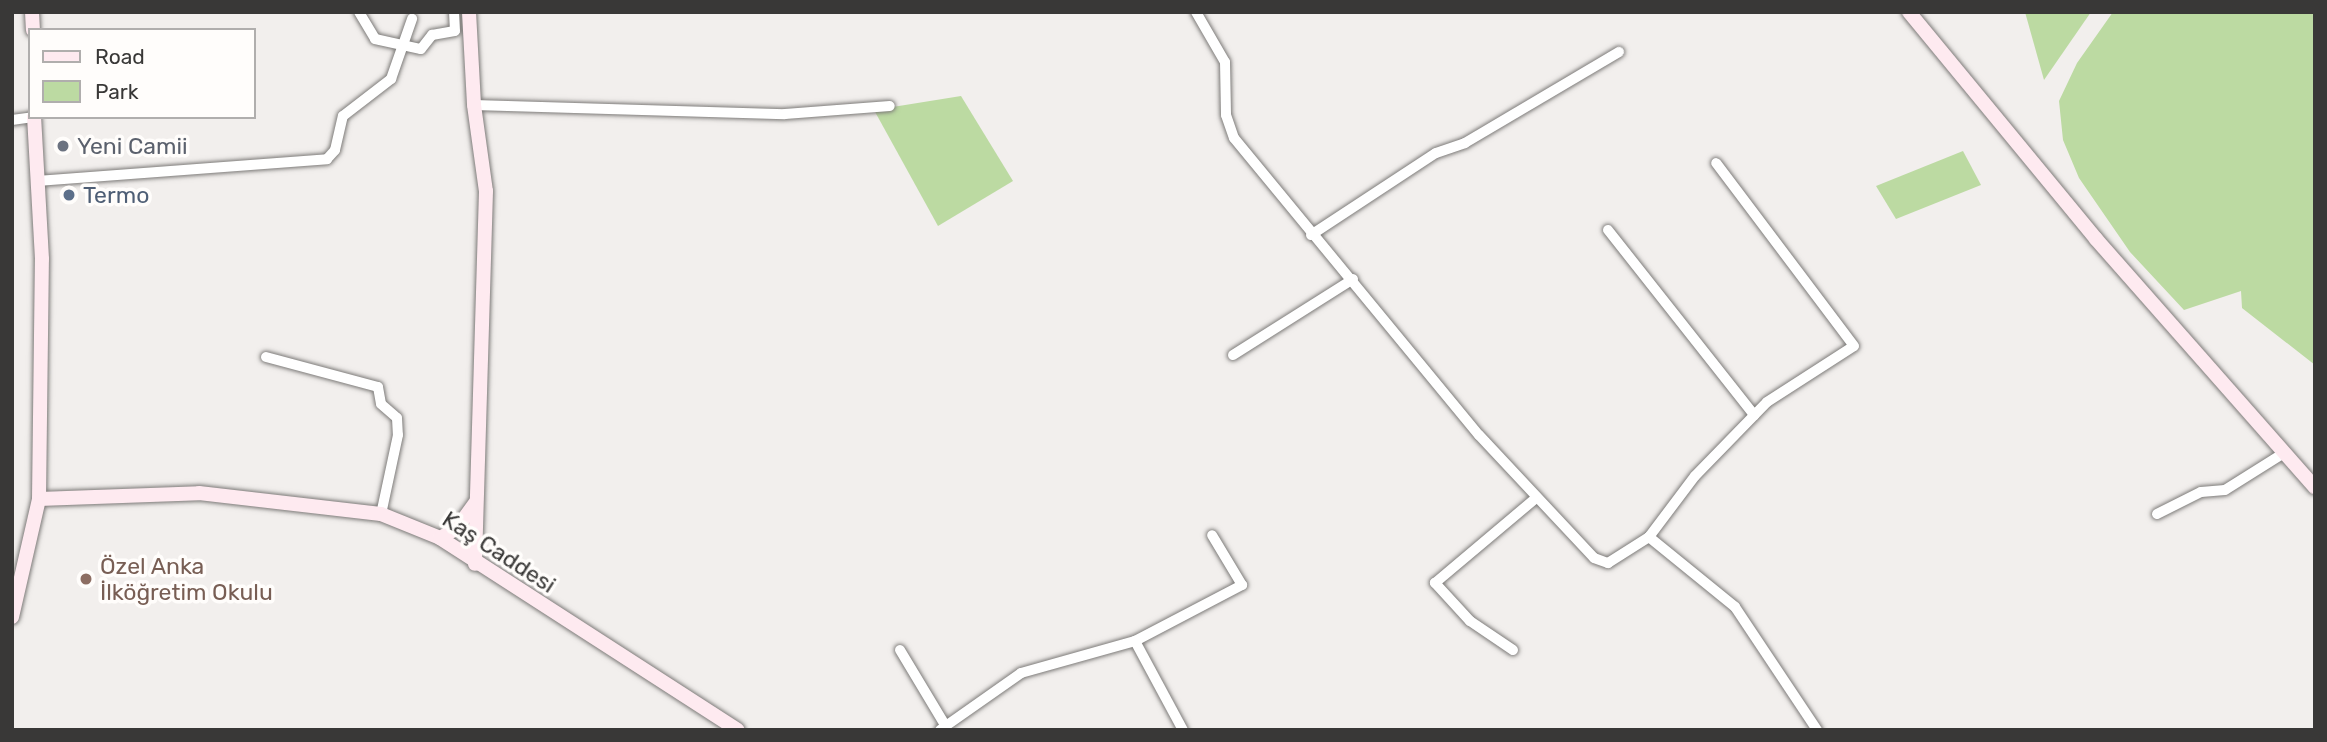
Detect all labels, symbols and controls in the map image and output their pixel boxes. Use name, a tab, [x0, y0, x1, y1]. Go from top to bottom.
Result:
legend	[28, 28, 256, 119]
text: Road	[95, 44, 145, 69]
text: Park	[95, 79, 139, 104]
place label: Yeni Camii	[77, 132, 188, 160]
marker: Yeni Camii	[55, 138, 71, 154]
place label: Termo	[83, 181, 149, 209]
marker: Termo	[61, 187, 77, 203]
street label: Kaş Caddesi	[437, 505, 561, 599]
place label: Özel Anka İlköğretim Okulu	[100, 552, 273, 606]
marker: Özel Anka İlköğretim Okulu	[78, 571, 94, 587]

